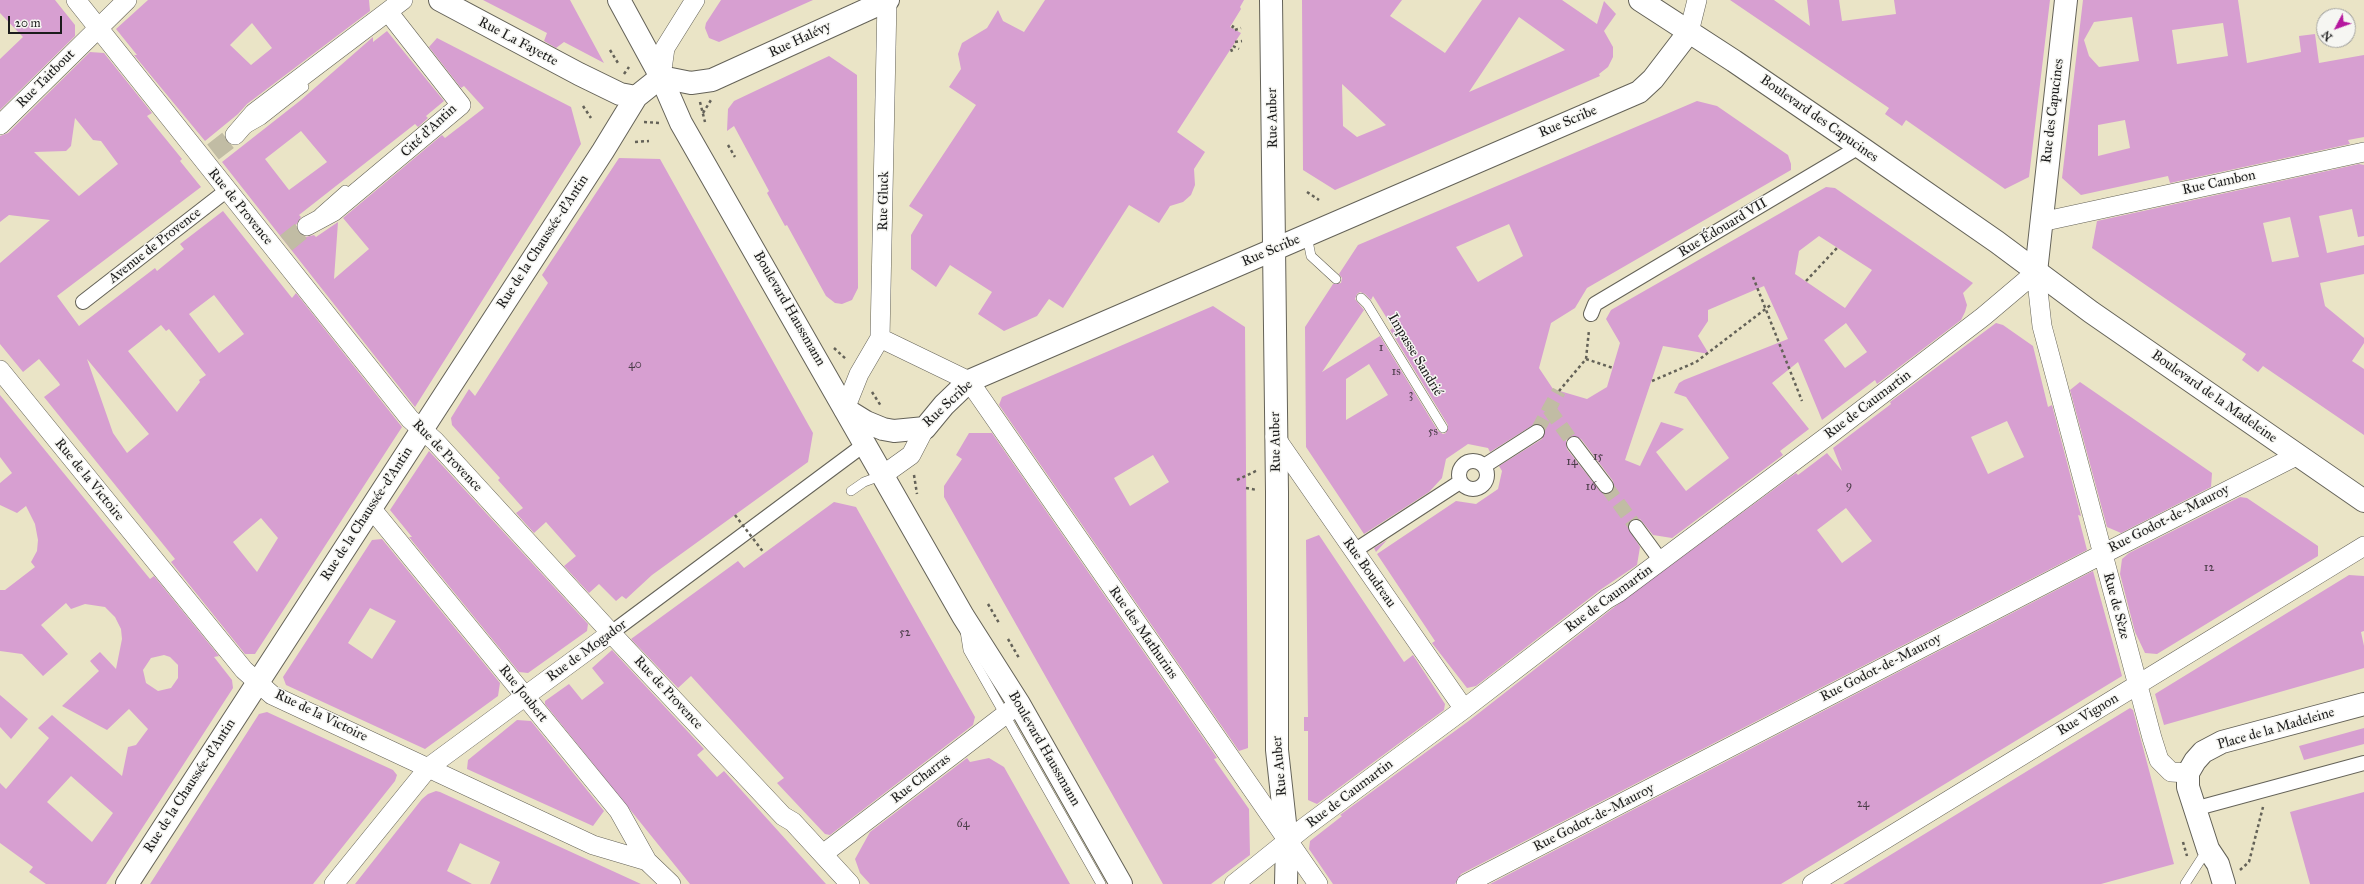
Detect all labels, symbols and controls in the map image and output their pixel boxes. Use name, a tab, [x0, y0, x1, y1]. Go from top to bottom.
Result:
scale bar	[10, 8, 64, 34]
north arrow	[2316, 8, 2356, 48]
street label: Rue La Fayette	[475, 14, 561, 70]
text: 20 m	[15, 16, 41, 30]
street label: Rue Halévy	[766, 18, 834, 62]
text: N	[2319, 28, 2335, 43]
street label: Rue Taitbout	[13, 46, 79, 112]
street label: Rue des Capucines	[2038, 58, 2068, 164]
street label: Boulevard des Capucines	[1757, 72, 1881, 166]
street label: Rue Auber	[1264, 88, 1282, 148]
street label: Cité d'Antin	[398, 101, 460, 161]
street label: Rue Scribe	[1536, 102, 1600, 142]
street label: Rue de Provence	[204, 165, 276, 249]
street label: Rue Cambon	[2181, 167, 2257, 199]
street label: Rue Gluck	[875, 171, 893, 231]
street label: Rue de la Chaussée-d'Antin	[493, 172, 593, 312]
street label: Rue Édouard VII	[1676, 195, 1770, 261]
street label: Avenue de Provence	[105, 205, 205, 287]
street label: Rue Scribe	[1239, 231, 1303, 271]
street label: Boulevard Haussmann	[749, 249, 829, 369]
street label: Impasse Sandrié	[1384, 311, 1446, 399]
house number: 1	[1379, 341, 1383, 355]
street label: Boulevard de la Madeleine	[2148, 347, 2280, 447]
house number: 40	[628, 358, 642, 372]
house number: 1s	[1391, 365, 1401, 379]
street label: Rue de Caumartin	[1821, 367, 1915, 443]
street label: Rue Scribe	[920, 377, 976, 431]
house number: 3	[1409, 388, 1413, 402]
street label: Rue Auber	[1267, 412, 1285, 472]
street label: Rue de Provence	[408, 416, 486, 496]
house number: 5s	[1428, 425, 1438, 439]
street label: Rue de la Victoire	[51, 435, 127, 525]
street label: Rue de la Chaussée-d'Antin	[317, 444, 417, 584]
house number: 15	[1593, 450, 1603, 464]
house number: 14	[1566, 455, 1578, 469]
house number: 9	[1846, 479, 1852, 493]
house number: 16	[1586, 480, 1596, 494]
street label: Rue Godot-de-Mauroy	[2106, 481, 2232, 557]
street label: Rue Boudreau	[1339, 535, 1399, 611]
house number: 12	[2204, 561, 2214, 575]
street label: Rue de Caumartin	[1562, 562, 1656, 636]
street label: Rue de Sèze	[2099, 571, 2133, 641]
street label: Rue des Mathurins	[1105, 583, 1181, 683]
street label: Rue de Mogador	[544, 616, 630, 686]
house number: 52	[899, 626, 911, 640]
street label: Rue Godot-de-Mauroy	[1818, 630, 1944, 706]
street label: Rue de Provence	[630, 653, 706, 733]
street label: Rue Joubert	[495, 662, 551, 726]
street label: Rue de la Victoire	[272, 686, 370, 746]
street label: Boulevard Haussmann	[1004, 689, 1084, 809]
street label: Rue Vignon	[2054, 690, 2122, 740]
street label: Place de la Madeleine	[2215, 704, 2337, 754]
street label: Rue de la Chaussée-d'Antin	[140, 716, 240, 856]
street label: Rue Auber	[1269, 735, 1291, 797]
street label: Rue Charras	[888, 751, 954, 807]
street label: Rue de Caumartin	[1303, 756, 1397, 832]
street label: Rue Godot-de-Mauroy	[1531, 780, 1657, 856]
house number: 24	[1857, 797, 1869, 811]
house number: 64	[957, 817, 969, 831]

